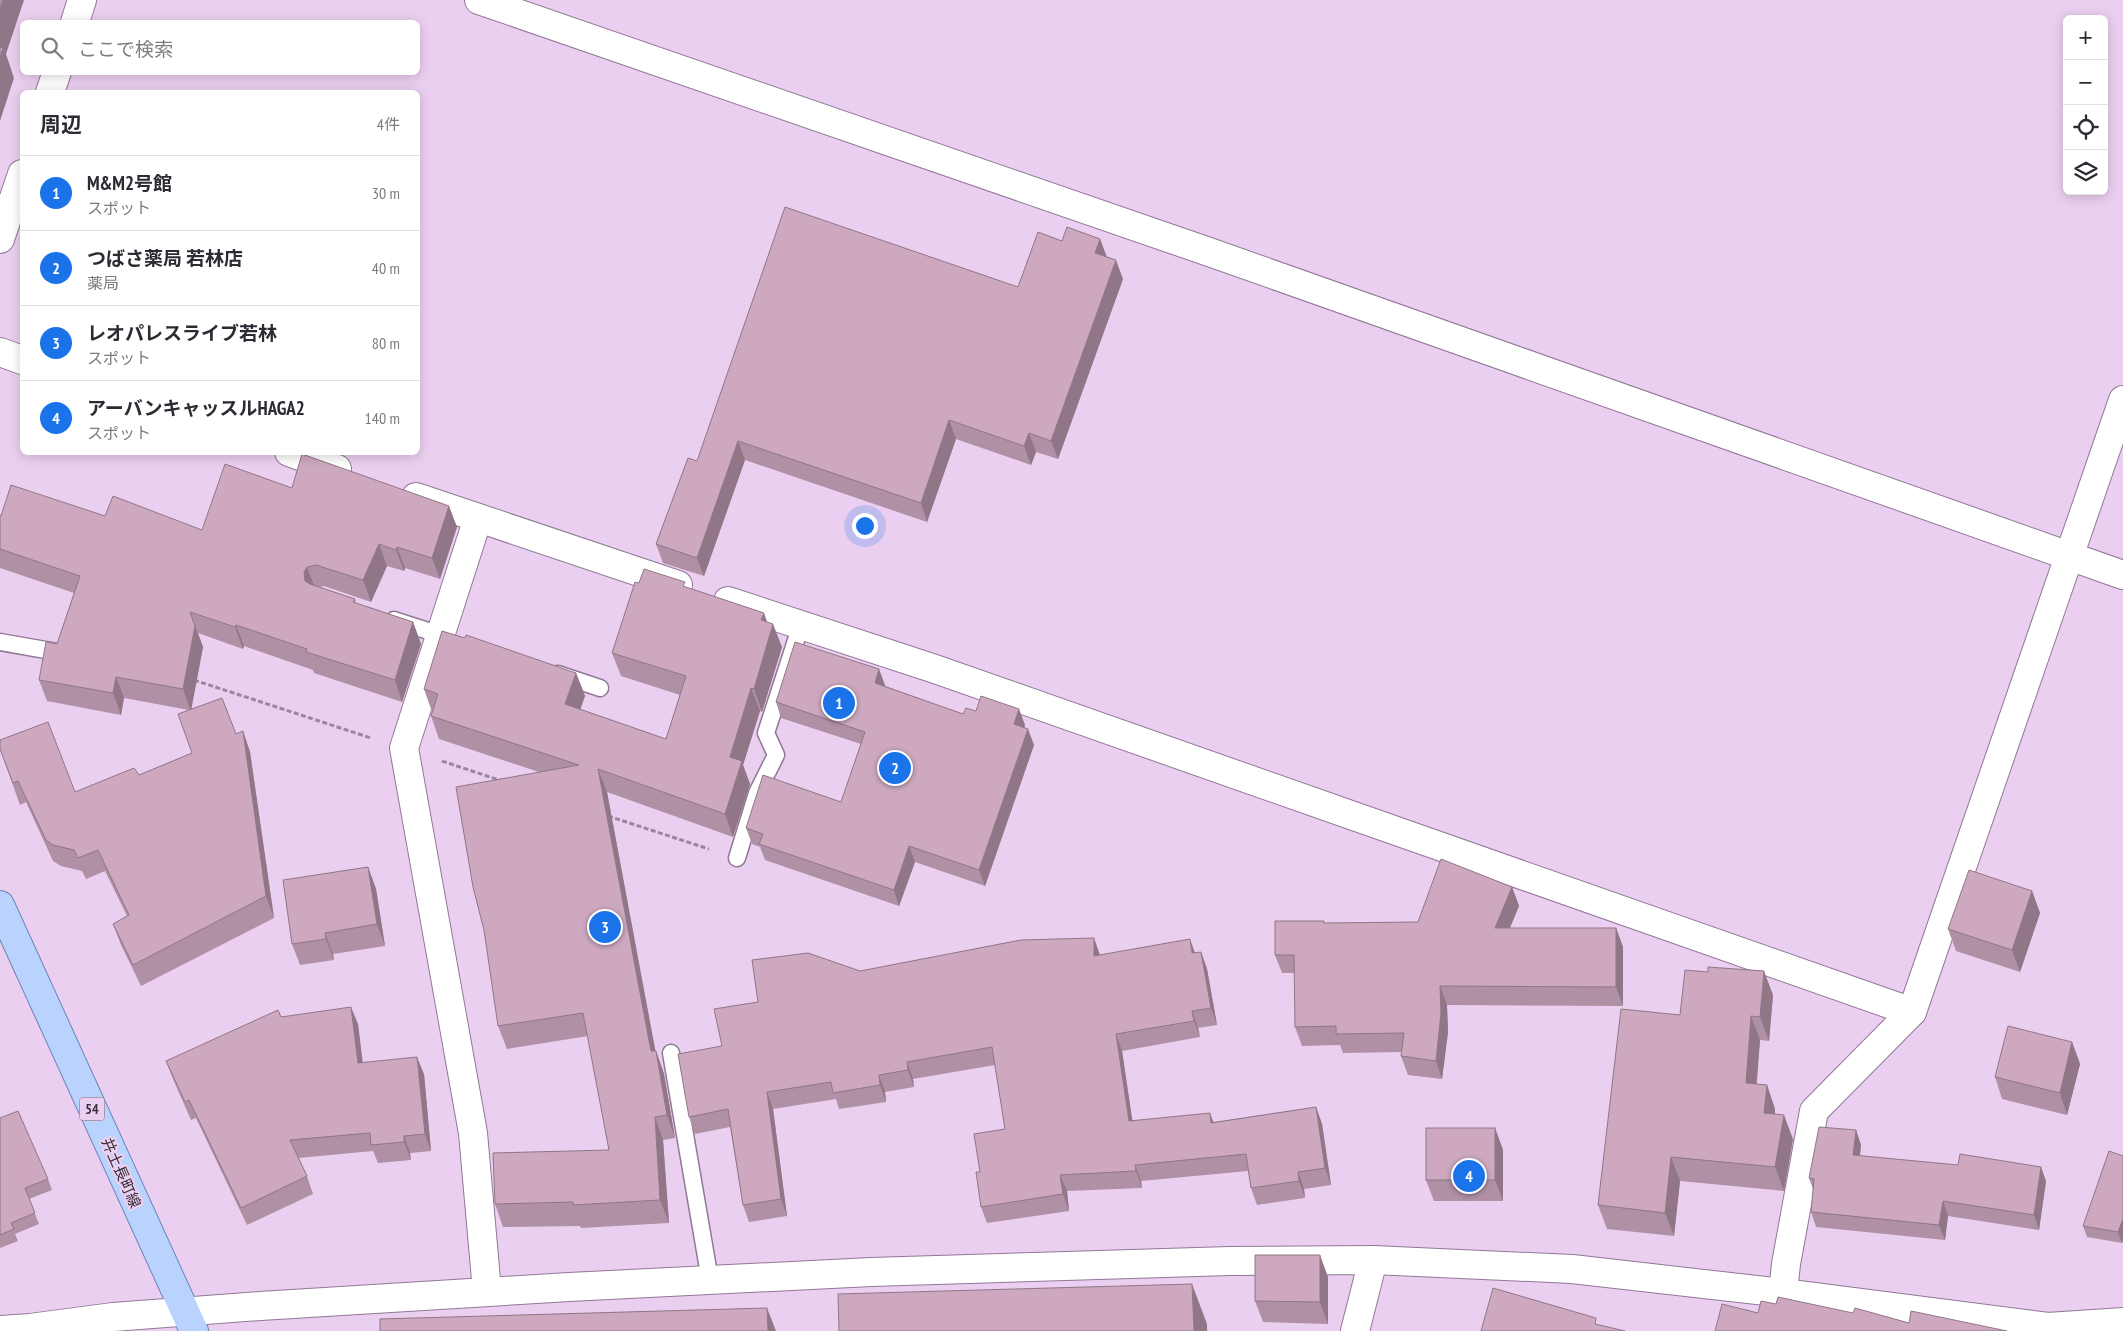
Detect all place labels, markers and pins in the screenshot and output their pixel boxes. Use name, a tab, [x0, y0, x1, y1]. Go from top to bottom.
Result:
pin: 1	[823, 684, 855, 722]
pin: 2	[879, 749, 911, 787]
pin: 3	[589, 908, 621, 946]
pin: 4	[1453, 1157, 1485, 1195]

